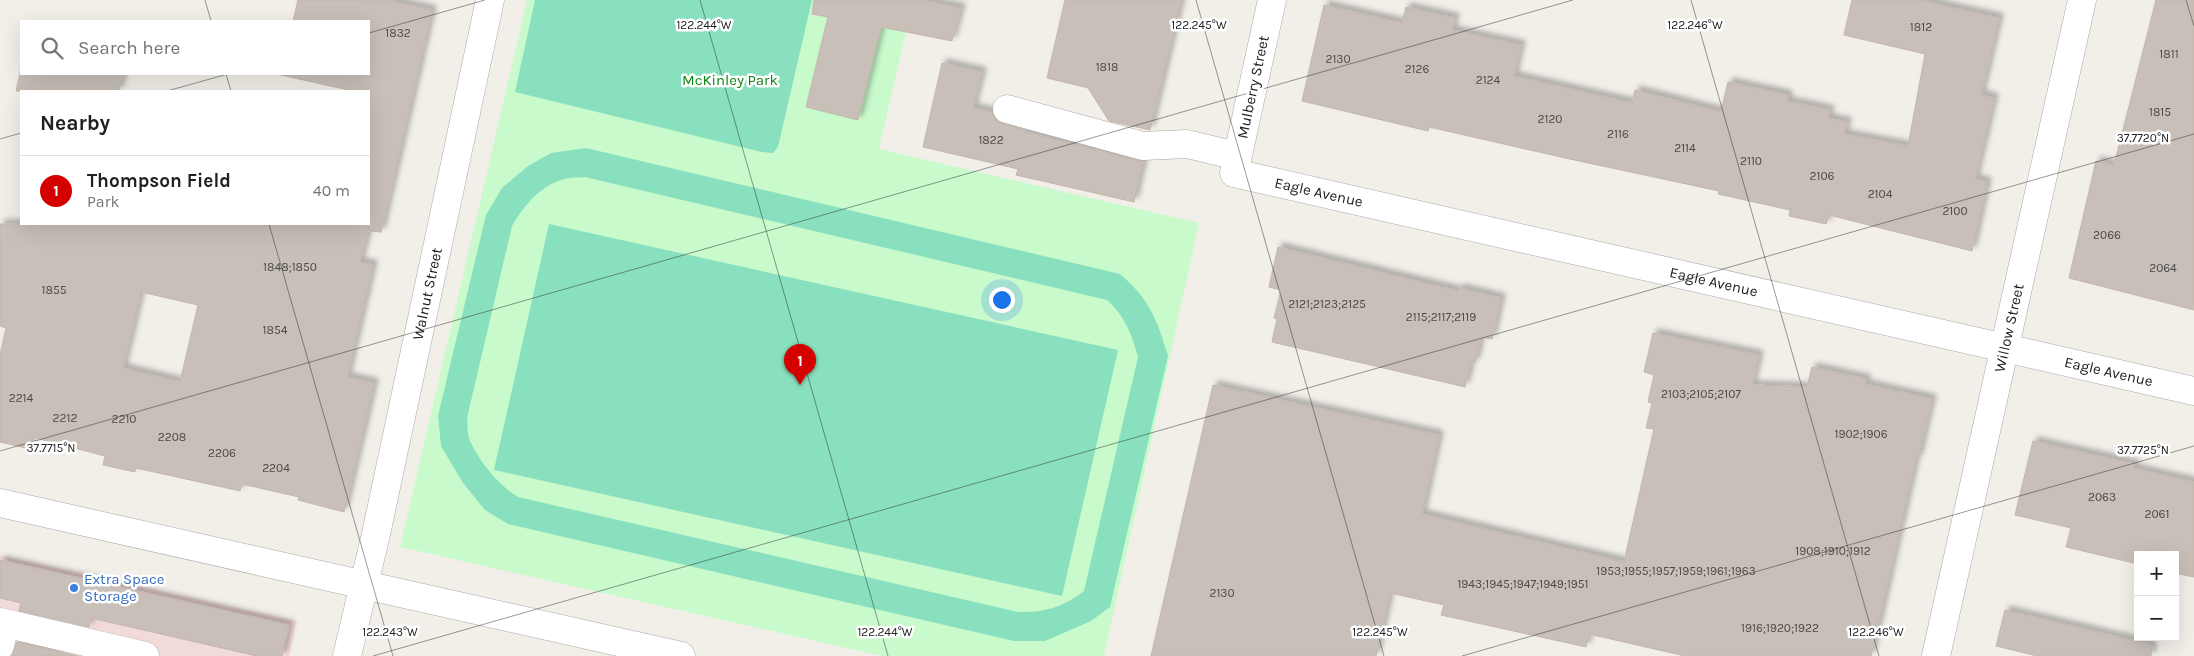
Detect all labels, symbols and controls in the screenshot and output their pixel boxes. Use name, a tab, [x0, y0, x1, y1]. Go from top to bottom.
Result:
text: 122.244°W	[676, 18, 732, 32]
text: 122.245°W	[1171, 18, 1227, 32]
text: 122.246°W	[1667, 18, 1723, 32]
search box	[20, 20, 370, 75]
house number: 1812	[1910, 20, 1932, 34]
house number: 1832	[385, 26, 411, 40]
street label: Mulberry Street	[1233, 33, 1273, 140]
icon: search	[38, 34, 66, 62]
text: Search here	[78, 37, 180, 59]
house number: 1811	[2159, 47, 2179, 61]
house number: 2130	[1325, 52, 1351, 66]
house number: 1818	[1096, 60, 1118, 74]
house number: 2126	[1405, 62, 1429, 76]
park label: McKinley Park	[682, 71, 778, 89]
house number: 2124	[1476, 73, 1501, 87]
house number: 1815	[2149, 105, 2171, 119]
text: Nearby	[40, 111, 110, 135]
house number: 2120	[1538, 112, 1563, 126]
house number: 2116	[1607, 127, 1629, 141]
text: 37.7720°N	[2117, 131, 2169, 145]
house number: 1822	[978, 133, 1004, 147]
house number: 2114	[1674, 141, 1696, 155]
house number: 2110	[1740, 154, 1762, 168]
house number: 2106	[1810, 169, 1835, 183]
text: Thompson Field	[87, 170, 231, 192]
street label: Eagle Avenue	[1273, 173, 1365, 211]
text: 1	[53, 181, 59, 200]
text: 40 m	[313, 181, 350, 200]
house number: 2104	[1868, 187, 1893, 201]
text: Park	[87, 192, 119, 211]
house number: 2100	[1942, 204, 1968, 218]
house number: 2066	[2093, 228, 2121, 242]
street label: Walnut Street	[409, 246, 446, 342]
house number: 1848;1850	[263, 260, 317, 274]
house number: 2064	[2149, 261, 2177, 275]
street label: Eagle Avenue	[1668, 263, 1760, 301]
street label: Willow Street	[1990, 282, 2028, 374]
house number: 1855	[42, 283, 67, 297]
your location	[989, 287, 1015, 313]
house number: 2121;2123;2125	[1288, 297, 1366, 311]
house number: 2115;2117;2119	[1406, 310, 1476, 324]
house number: 1854	[263, 323, 288, 337]
pin: 1	[784, 344, 816, 385]
street label: Eagle Avenue	[2063, 353, 2155, 390]
house number: 2103;2105;2107	[1661, 387, 1741, 401]
house number: 2214	[9, 391, 34, 405]
house number: 2212	[53, 411, 77, 425]
house number: 2210	[112, 412, 137, 426]
house number: 1902;1906	[1834, 427, 1888, 441]
house number: 2208	[158, 430, 186, 444]
text: 37.7715°N	[26, 441, 76, 455]
text: 37.7725°N	[2117, 443, 2169, 457]
house number: 2206	[208, 446, 236, 460]
house number: 2204	[262, 461, 290, 475]
house number: 2063	[2088, 490, 2116, 504]
house number: 2061	[2145, 507, 2169, 521]
house number: 1908;1910;1912	[1795, 544, 1871, 558]
map controls	[2134, 551, 2179, 641]
button: +	[2134, 551, 2179, 596]
house number: 1953;1955;1957;1959;1961;1963	[1596, 564, 1756, 578]
place label: Extra Space Storage	[84, 570, 165, 605]
house number: 1943;1945;1947;1949;1951	[1457, 577, 1589, 591]
marker: Extra Space Storage	[68, 582, 80, 594]
house number: 2130	[1209, 586, 1235, 600]
button: −	[2134, 596, 2179, 641]
house number: 1916;1920;1922	[1741, 621, 1819, 635]
text: 122.243°W	[362, 625, 418, 639]
text: 122.244°W	[857, 625, 913, 639]
text: 122.245°W	[1352, 625, 1408, 639]
text: 122.246°W	[1848, 625, 1904, 639]

